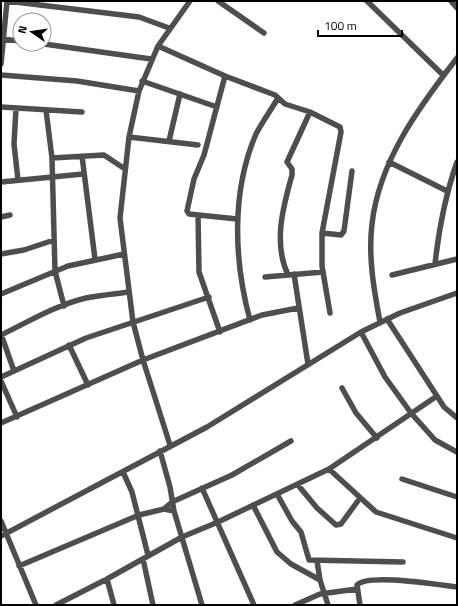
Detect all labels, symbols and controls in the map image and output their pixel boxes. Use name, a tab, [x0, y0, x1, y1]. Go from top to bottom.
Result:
north arrow	[12, 12, 52, 52]
scale bar	[318, 12, 402, 38]
text: 100 m	[324, 16, 357, 35]
text: N	[14, 24, 31, 35]

